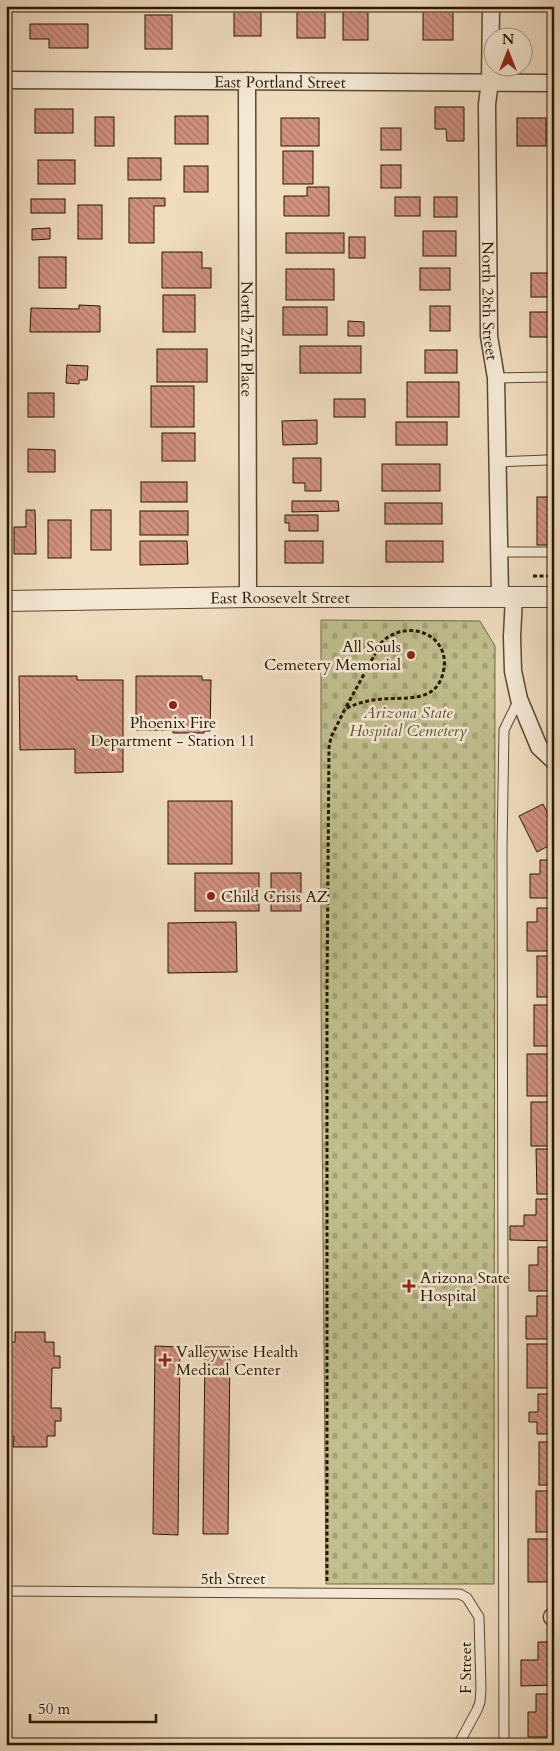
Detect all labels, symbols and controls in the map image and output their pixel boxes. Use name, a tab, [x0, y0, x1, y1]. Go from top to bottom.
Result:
north arrow	[482, 28, 532, 78]
text: N	[502, 30, 514, 49]
street label: East Portland Street	[214, 71, 346, 94]
street label: North 28th Street	[476, 241, 503, 362]
street label: North 27th Place	[235, 281, 258, 397]
street label: East Roosevelt Street	[210, 587, 350, 610]
place label: All Souls Cemetery Memorial	[264, 636, 401, 676]
marker: All Souls Cemetery Memorial	[405, 649, 417, 661]
marker: Phoenix Fire Department - Station 11	[167, 699, 179, 711]
park label: Arizona State Hospital Cemetery	[349, 702, 467, 742]
place label: Phoenix Fire Department - Station 11	[90, 712, 256, 752]
place label: Child Crisis AZ	[221, 886, 328, 908]
marker: Child Crisis AZ	[205, 890, 217, 902]
place label: Arizona State Hospital	[420, 1267, 510, 1307]
marker: Arizona State Hospital	[402, 1279, 416, 1293]
place label: Valleywise Health Medical Center	[176, 1341, 298, 1381]
marker: Valleywise Health Medical Center	[158, 1353, 172, 1367]
street label: 5th Street	[201, 1568, 265, 1590]
street label: F Street	[455, 1642, 477, 1694]
scale bar	[30, 1691, 156, 1723]
text: 50 m	[38, 1699, 70, 1719]

